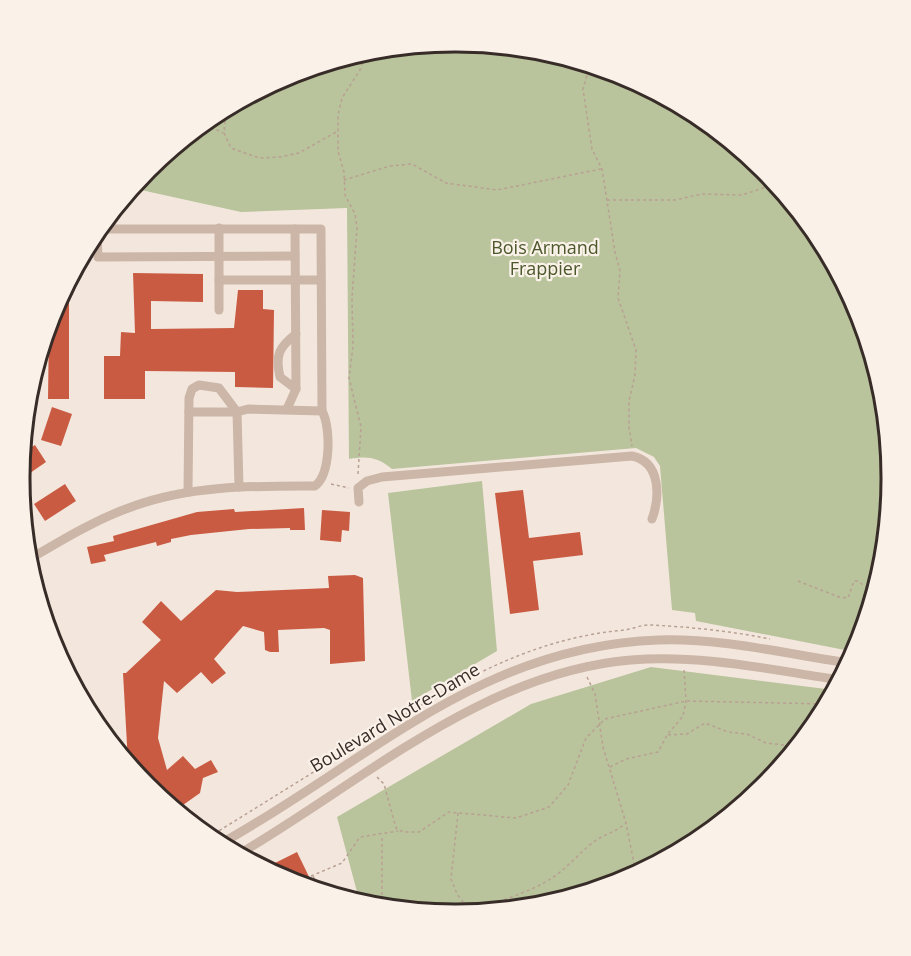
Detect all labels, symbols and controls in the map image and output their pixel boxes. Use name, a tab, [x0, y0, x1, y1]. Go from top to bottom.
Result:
park label: Bois Armand Frappier	[491, 235, 599, 280]
street label: Boulevard Notre-Dame	[305, 657, 484, 777]

